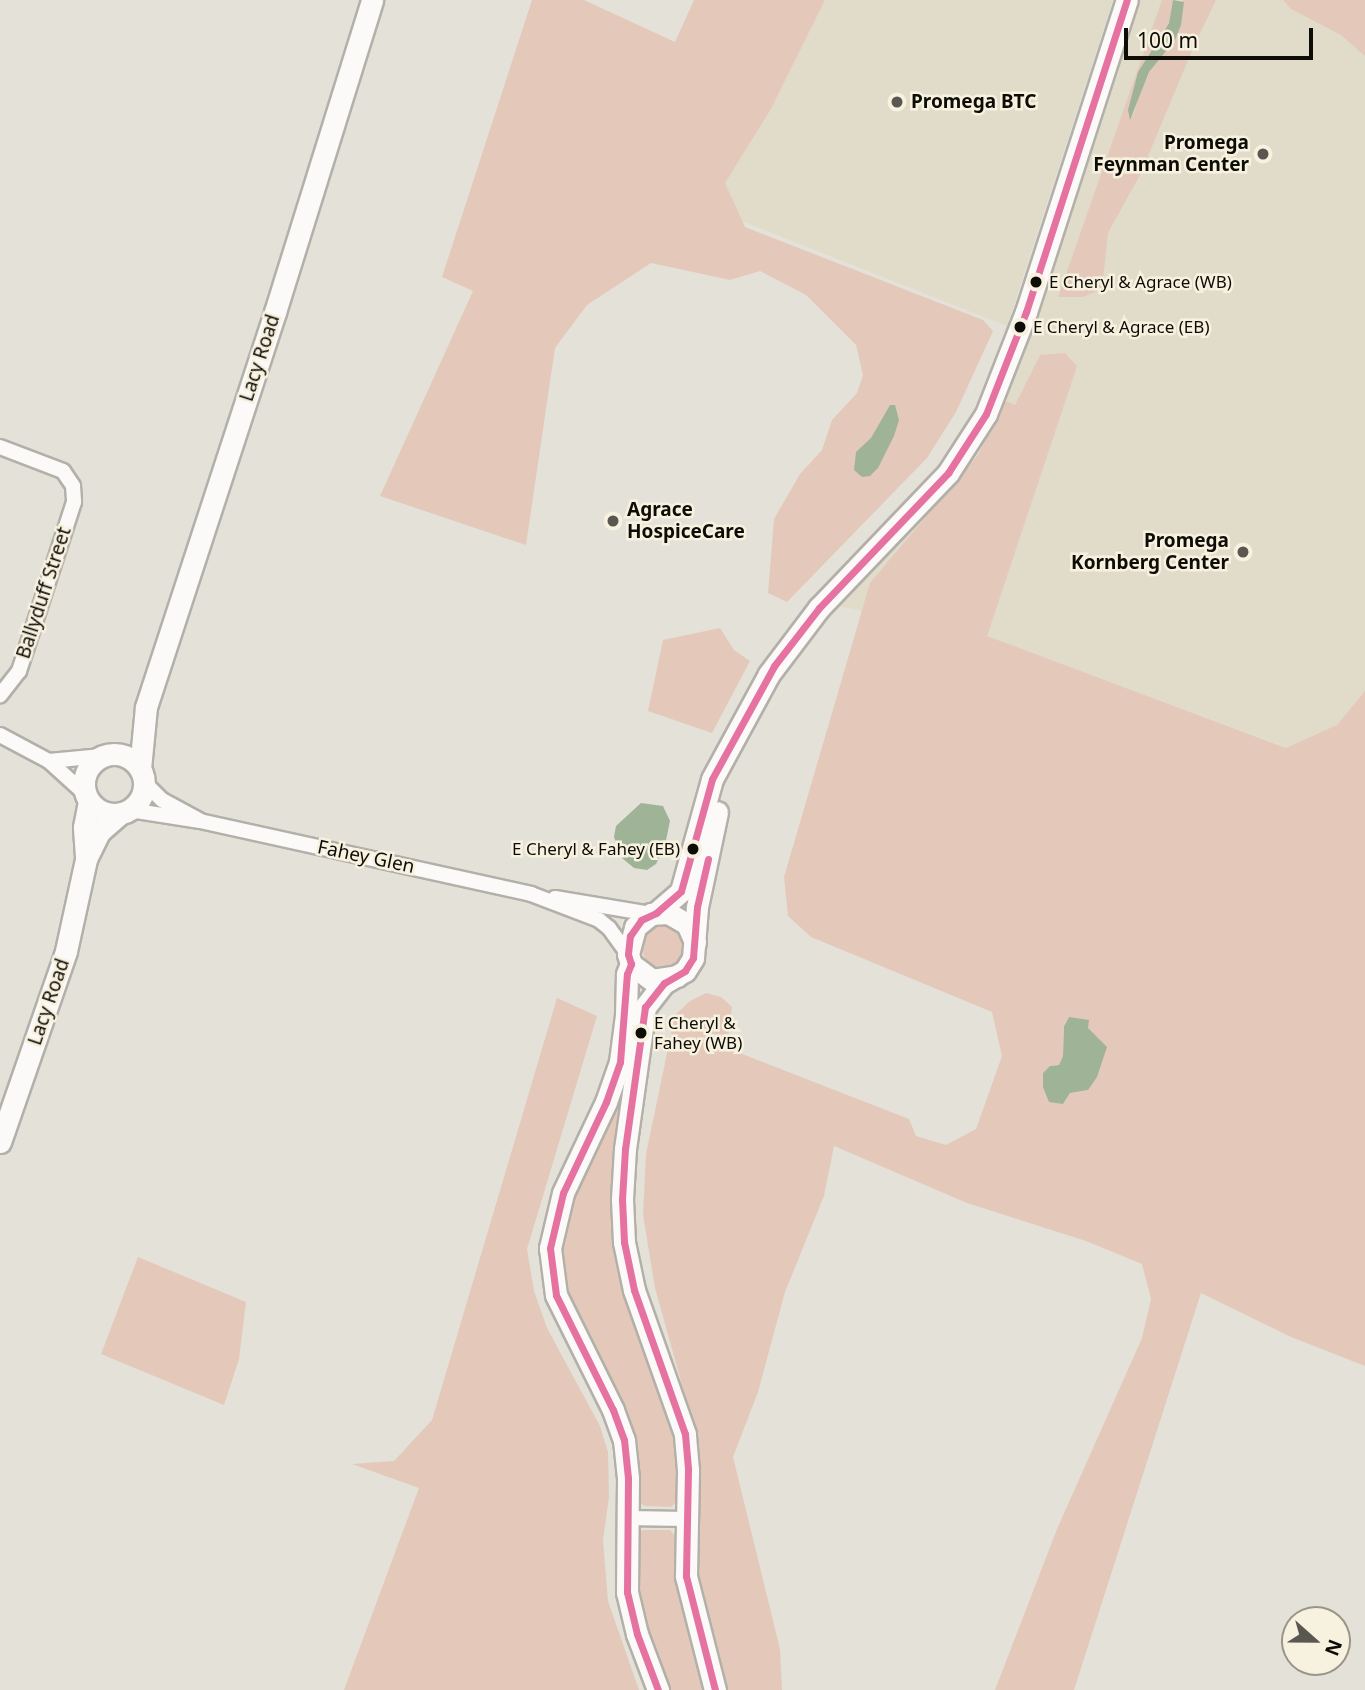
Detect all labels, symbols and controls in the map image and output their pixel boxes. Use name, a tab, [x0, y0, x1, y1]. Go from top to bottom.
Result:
scale bar	[1127, 14, 1316, 58]
text: 100 m	[1137, 26, 1198, 54]
place label: Promega BTC	[911, 91, 1036, 113]
marker: Promega BTC	[889, 94, 905, 110]
place label: Promega Feynman Center	[1093, 132, 1249, 176]
marker: Promega Feynman Center	[1255, 146, 1271, 162]
place label: E Cheryl & Agrace (WB)	[1049, 272, 1232, 292]
marker: E Cheryl & Agrace (WB)	[1029, 275, 1043, 289]
street label: Lacy Road	[235, 312, 285, 404]
place label: E Cheryl & Agrace (EB)	[1033, 317, 1209, 337]
marker: E Cheryl & Agrace (EB)	[1013, 320, 1027, 334]
place label: Agrace HospiceCare	[627, 499, 745, 543]
marker: Agrace HospiceCare	[605, 513, 621, 529]
street label: Ballyduff Street	[12, 524, 76, 662]
place label: Promega Kornberg Center	[1071, 530, 1229, 574]
marker: Promega Kornberg Center	[1235, 544, 1251, 560]
street label: Fahey Glen	[315, 836, 417, 878]
place label: E Cheryl & Fahey (EB)	[512, 839, 680, 859]
marker: E Cheryl & Fahey (EB)	[686, 842, 700, 856]
street label: Lacy Road	[24, 956, 74, 1048]
place label: E Cheryl & Fahey (WB)	[654, 1013, 742, 1053]
marker: E Cheryl & Fahey (WB)	[634, 1026, 648, 1040]
north arrow	[1281, 1606, 1351, 1676]
text: N	[1319, 1636, 1349, 1660]

